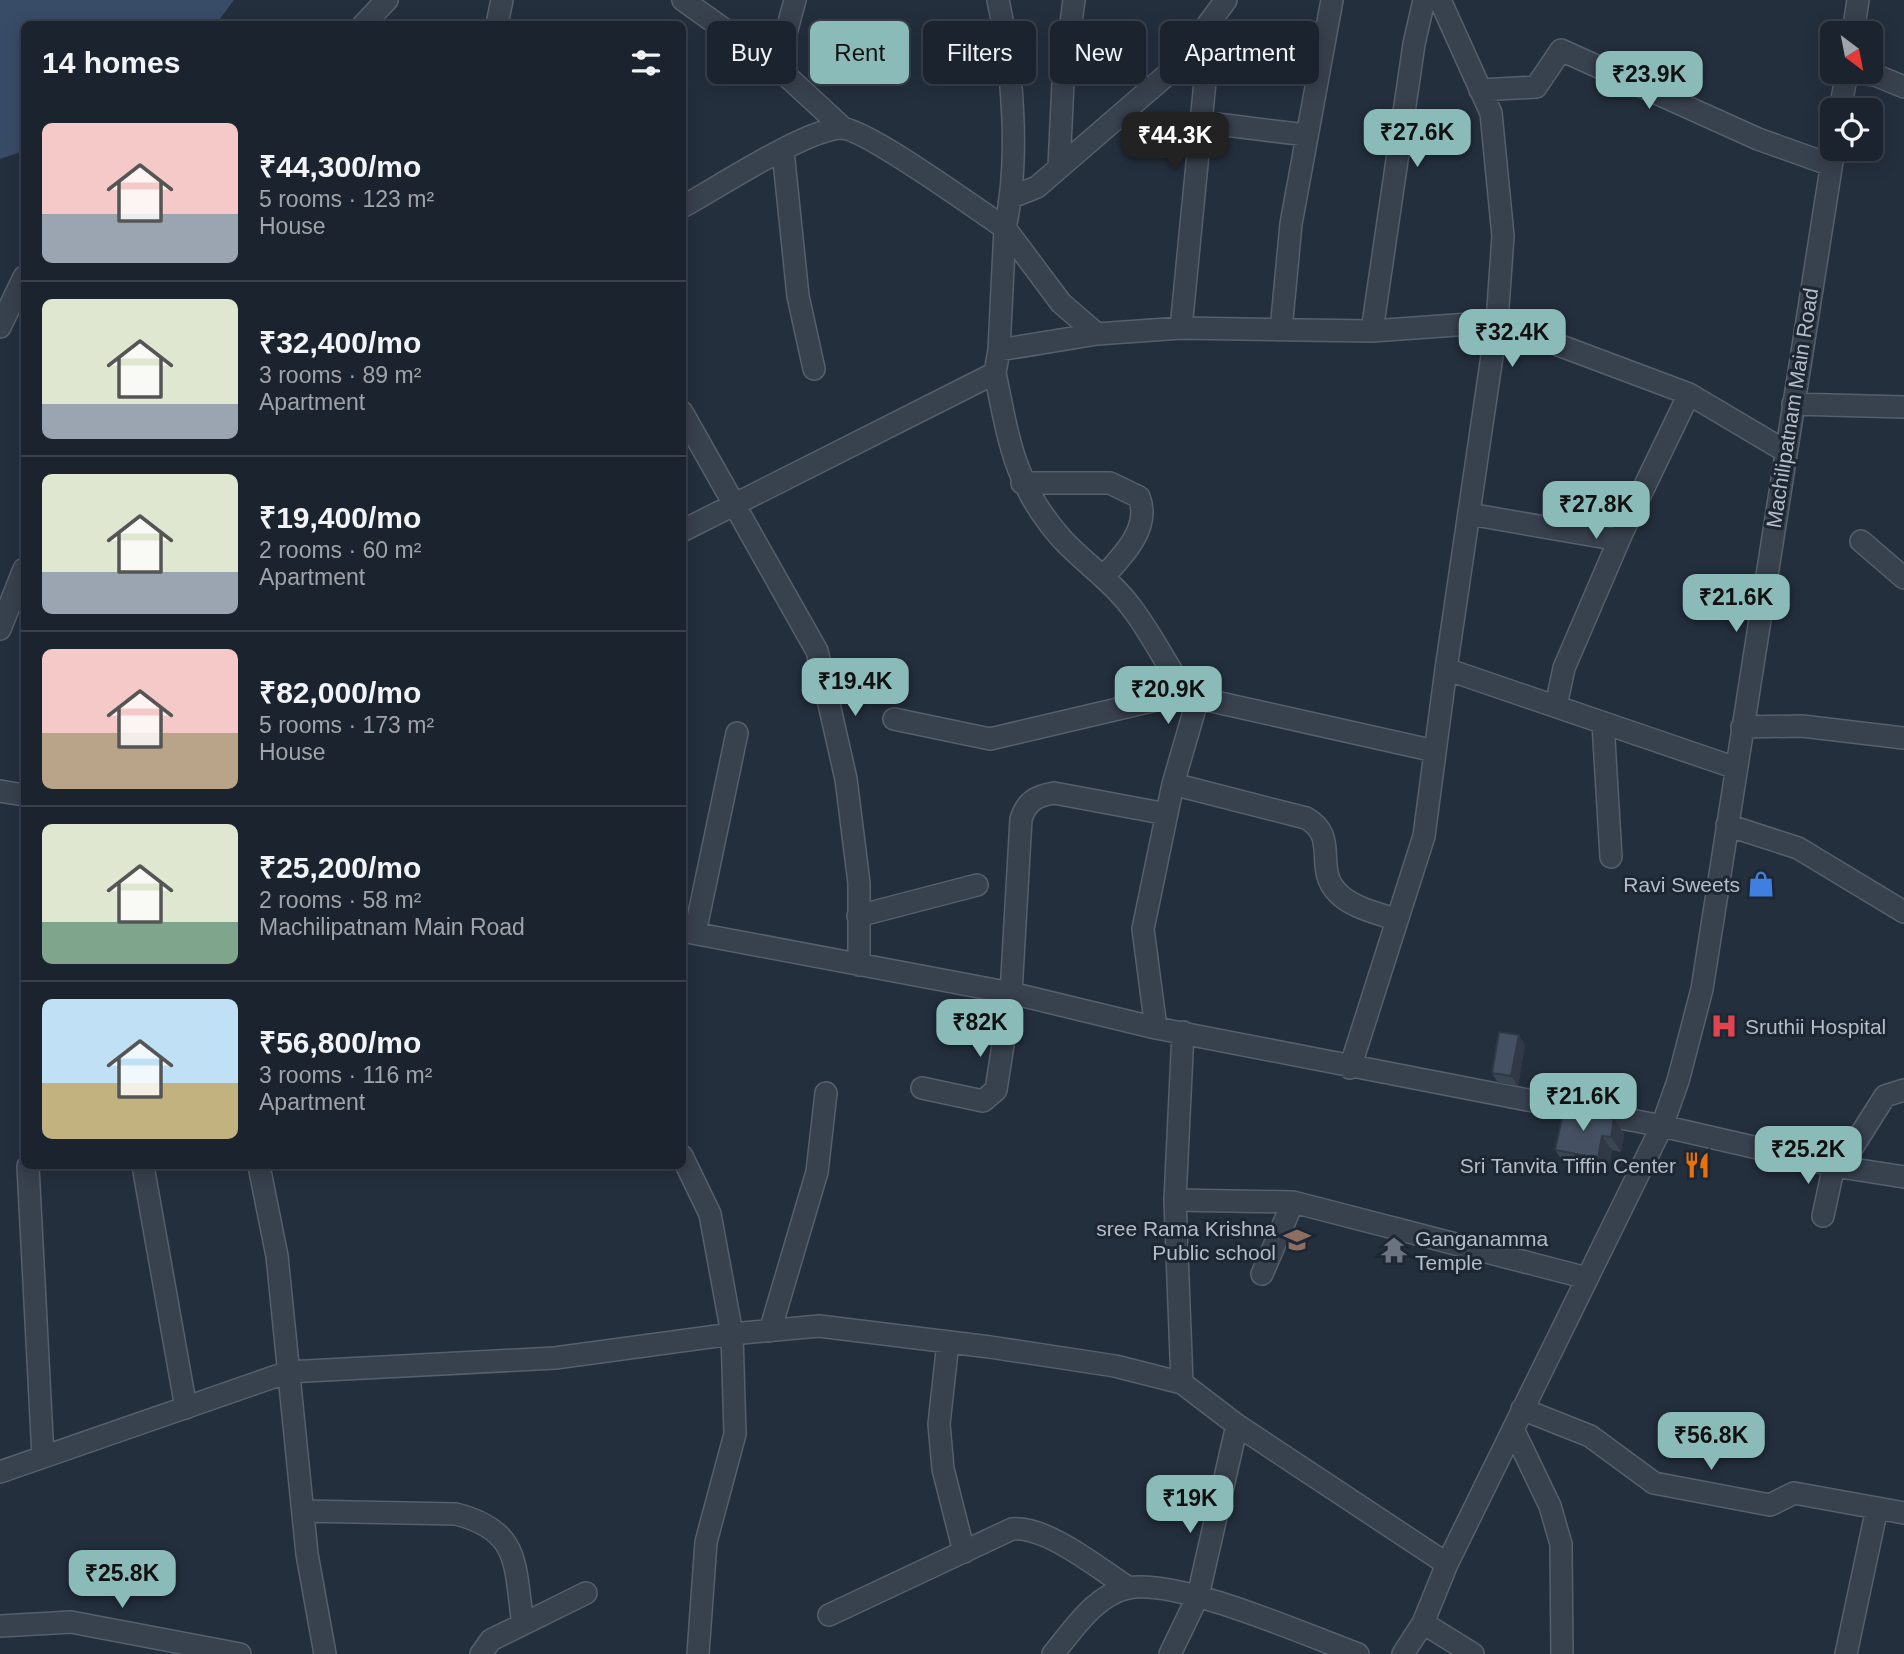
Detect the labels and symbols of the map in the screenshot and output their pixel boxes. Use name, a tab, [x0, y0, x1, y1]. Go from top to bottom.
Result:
north arrow	[1820, 21, 1883, 84]
pin: ₹23.9K	[1592, 52, 1706, 111]
pin: ₹27.6K	[1360, 110, 1474, 169]
pin: ₹44.3K	[1118, 113, 1232, 172]
street label: Machilipatnam Main Road	[1762, 286, 1822, 530]
pin: ₹32.4K	[1455, 310, 1569, 369]
pin: ₹27.8K	[1539, 482, 1653, 541]
pin: ₹21.6K	[1679, 574, 1793, 634]
pin: ₹19.4K	[798, 658, 912, 718]
pin: ₹20.9K	[1111, 666, 1225, 726]
shop icon: Ravi Sweets	[1746, 869, 1776, 899]
place label: Ravi Sweets	[1623, 873, 1740, 896]
pin: ₹82K	[939, 1000, 1021, 1059]
hospital icon: Sruthii Hospital	[1709, 1011, 1739, 1041]
place label: Sruthii Hospital	[1745, 1015, 1886, 1038]
pin: ₹21.6K	[1526, 1074, 1640, 1133]
pin: ₹25.2K	[1751, 1126, 1865, 1186]
restaurant icon: Sri Tanvita Tiffin Center	[1682, 1150, 1712, 1180]
place label: Sri Tanvita Tiffin Center	[1460, 1154, 1676, 1177]
place label: sree Rama Krishna Public school	[1096, 1217, 1276, 1264]
school or university icon: sree Rama Krishna Public school	[1282, 1225, 1312, 1255]
place label: Ganganamma Temple	[1415, 1227, 1548, 1274]
temple icon: Ganganamma Temple	[1379, 1235, 1409, 1265]
pin: ₹56.8K	[1654, 1412, 1768, 1472]
pin: ₹19K	[1149, 1476, 1231, 1535]
pin: ₹25.8K	[65, 1550, 179, 1610]

